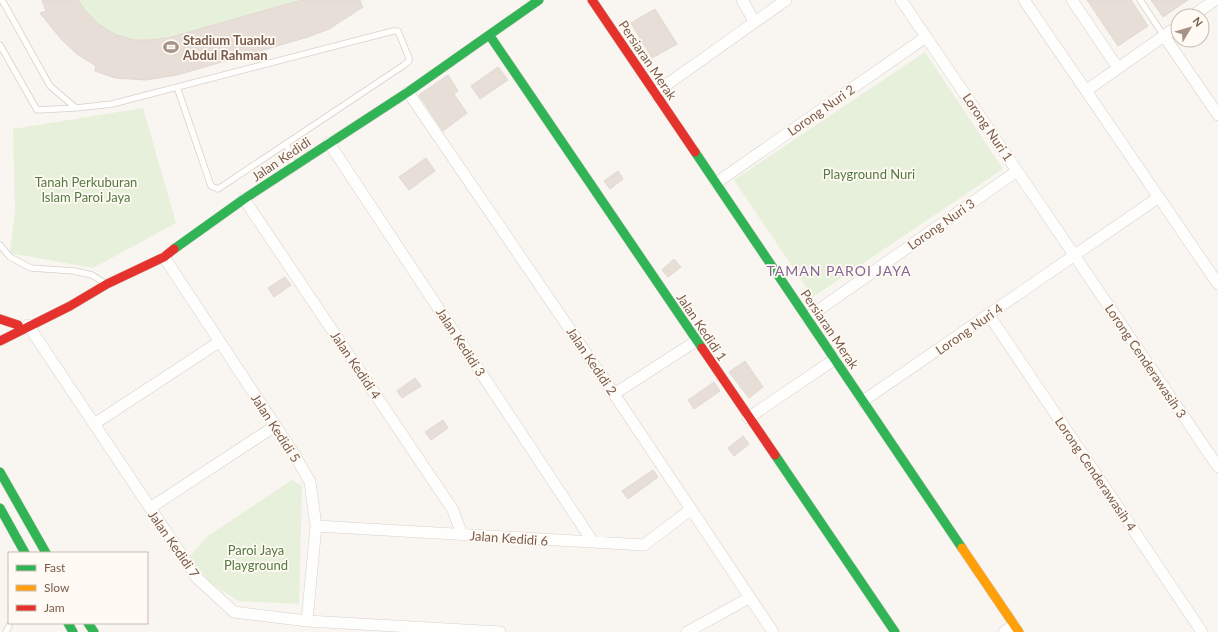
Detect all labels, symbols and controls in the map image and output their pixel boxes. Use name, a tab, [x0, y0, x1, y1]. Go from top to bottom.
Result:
north arrow	[1170, 8, 1210, 48]
text: N	[1191, 14, 1206, 29]
street label: Persiaran Merak	[616, 17, 681, 103]
place label: Stadium Tuanku Abdul Rahman	[182, 32, 275, 63]
sports icon: Stadium Tuanku Abdul Rahman	[162, 38, 180, 56]
street label: Lorong Nuri 2	[784, 81, 858, 139]
street label: Lorong Nuri 1	[959, 90, 1017, 164]
street label: Jalan Kedidi	[249, 133, 313, 185]
park label: Playground Nuri	[823, 166, 915, 182]
park label: Tanah Perkuburan Islam Paroi Jaya	[35, 174, 137, 205]
street label: Lorong Nuri 3	[904, 195, 978, 253]
district label: TAMAN PAROI JAYA	[766, 262, 912, 279]
street label: Persiaran Merak	[798, 286, 863, 372]
street label: Jalan Kedidi 1	[673, 290, 731, 364]
street label: Lorong Nuri 4	[932, 300, 1006, 358]
street label: Lorong Cenderawasih 3	[1102, 301, 1190, 421]
street label: Jalan Kedidi 3	[433, 305, 489, 379]
street label: Jalan Kedidi 2	[563, 324, 621, 398]
street label: Jalan Kedidi 4	[327, 328, 385, 402]
street label: Jalan Kedidi 5	[248, 391, 304, 465]
street label: Lorong Cenderawasih 4	[1052, 414, 1140, 534]
street label: Jalan Kedidi 7	[145, 507, 203, 581]
street label: Jalan Kedidi 6	[469, 527, 549, 549]
park label: Paroi Jaya Playground	[224, 542, 288, 573]
legend	[8, 552, 148, 624]
text: Fast	[44, 560, 66, 575]
text: Slow	[44, 580, 70, 595]
text: Jam	[44, 600, 65, 615]

